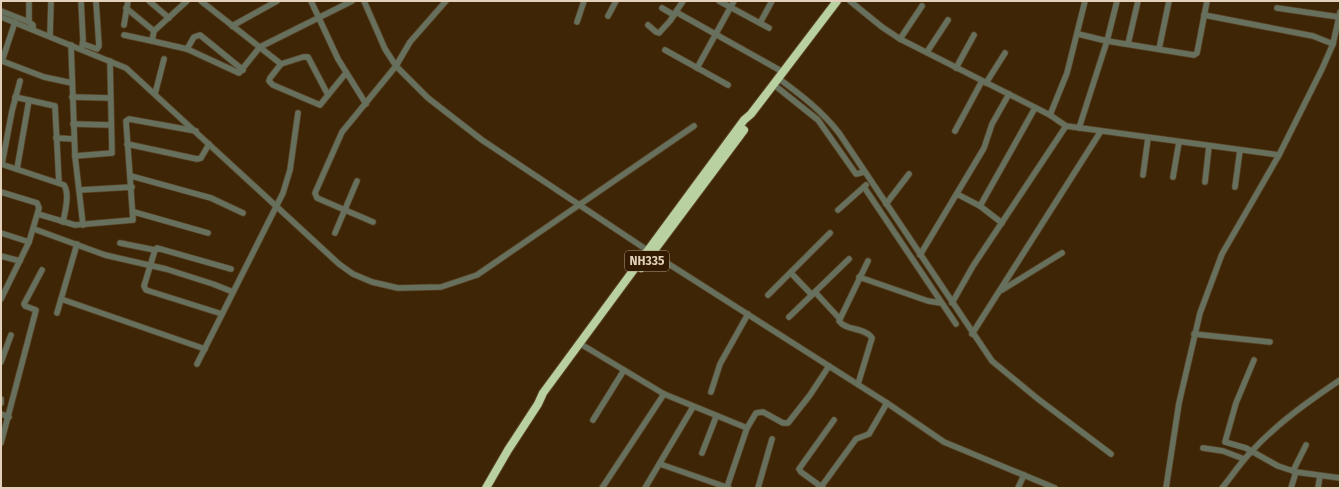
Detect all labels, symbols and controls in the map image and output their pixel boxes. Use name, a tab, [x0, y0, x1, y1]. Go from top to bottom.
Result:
road number: NH335	[625, 251, 669, 271]

